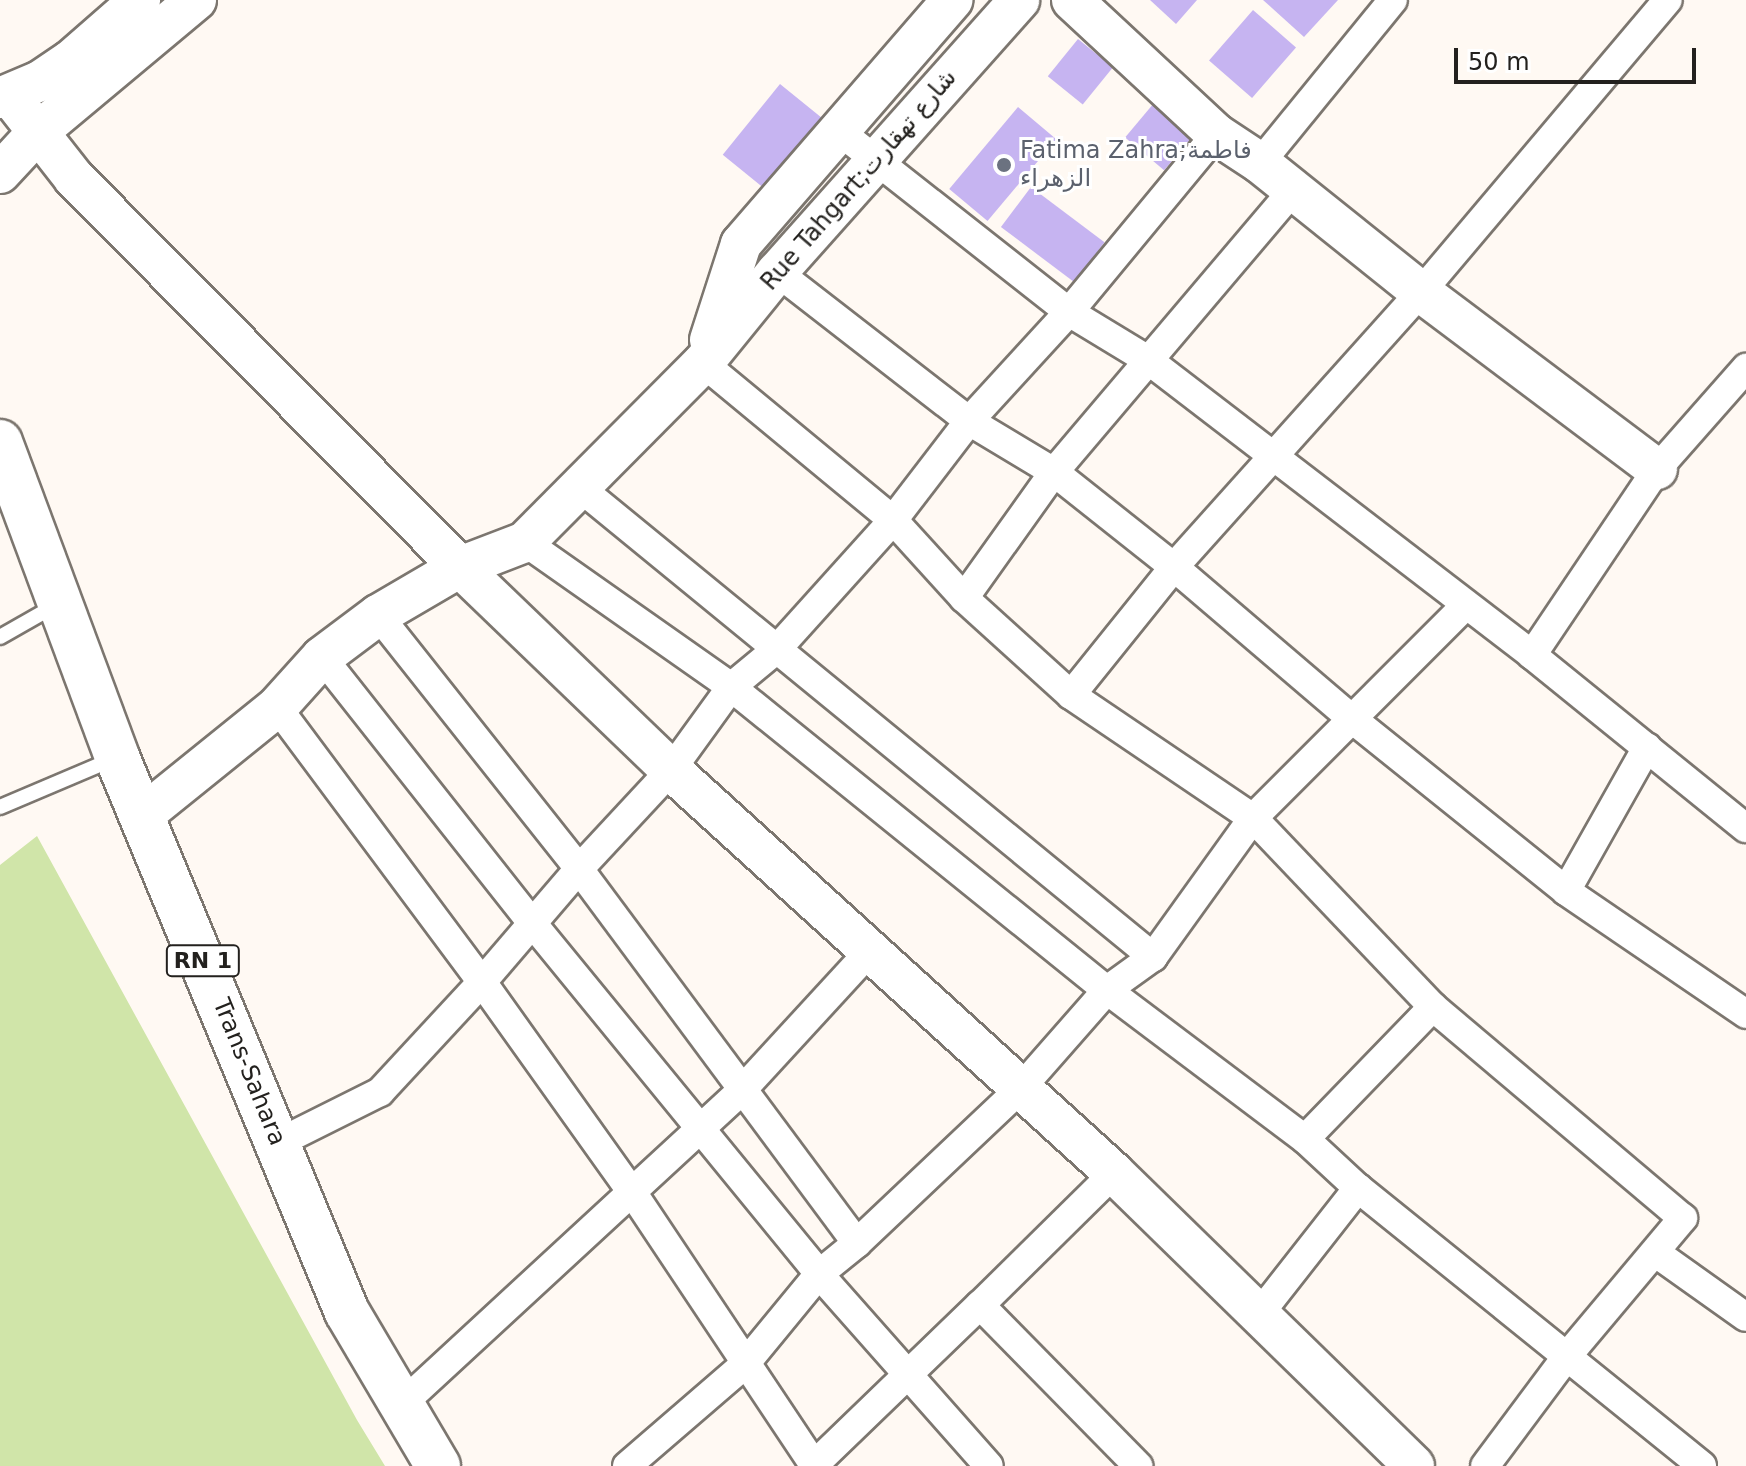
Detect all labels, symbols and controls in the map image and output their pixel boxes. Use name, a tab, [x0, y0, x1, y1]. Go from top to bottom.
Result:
scale bar	[1458, 32, 1700, 82]
text: 50 m	[1468, 48, 1530, 76]
street label: Rue Tahgart;شارع تهقارت	[755, 64, 963, 296]
place label: Fatima Zahra;فاطمة الزهراء	[1020, 137, 1252, 193]
marker: Fatima Zahra;فاطمة الزهراء	[995, 156, 1013, 174]
road number: RN 1	[165, 943, 241, 979]
street label: Trans-Sahara	[206, 994, 292, 1150]

